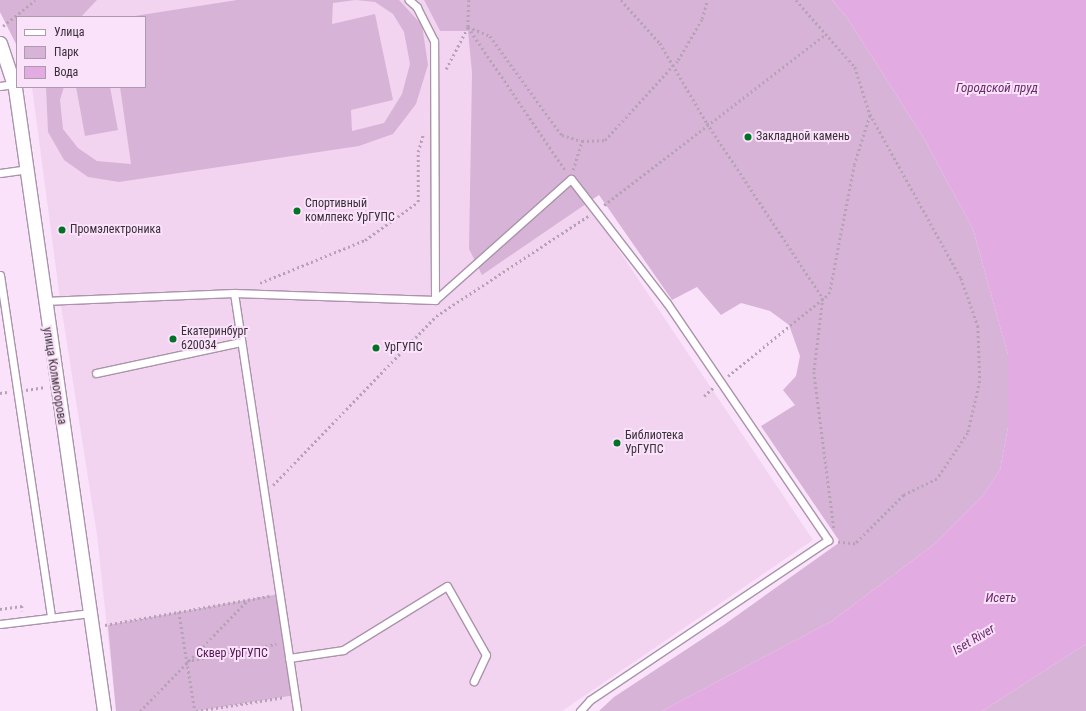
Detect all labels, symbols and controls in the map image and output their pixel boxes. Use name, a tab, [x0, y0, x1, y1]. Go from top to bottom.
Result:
legend	[16, 16, 146, 88]
text: Улица	[54, 25, 84, 39]
text: Парк	[54, 45, 79, 59]
text: Вода	[54, 65, 78, 79]
water label: Городской пруд	[956, 80, 1038, 96]
place label: Закладной камень	[756, 130, 850, 144]
marker: Закладной камень	[743, 132, 753, 142]
place label: Спортивный комлпекс УрГУПС	[305, 197, 395, 225]
marker: Спортивный комлпекс УрГУПС	[292, 206, 302, 216]
place label: Промэлектроника	[70, 223, 161, 237]
marker: Промэлектроника	[57, 225, 67, 235]
place label: Екатеринбург 620034	[181, 325, 248, 353]
street label: улица Колмогорова	[39, 326, 69, 426]
marker: Екатеринбург 620034	[168, 334, 178, 344]
place label: УрГУПС	[384, 341, 423, 355]
marker: УрГУПС	[371, 343, 381, 353]
place label: Библиотека УрГУПС	[625, 429, 683, 457]
marker: Библиотека УрГУПС	[612, 438, 622, 448]
water label: Исеть	[986, 590, 1016, 606]
water label: Iset River	[950, 621, 998, 659]
park label: Сквер УрГУПС	[196, 647, 268, 661]

